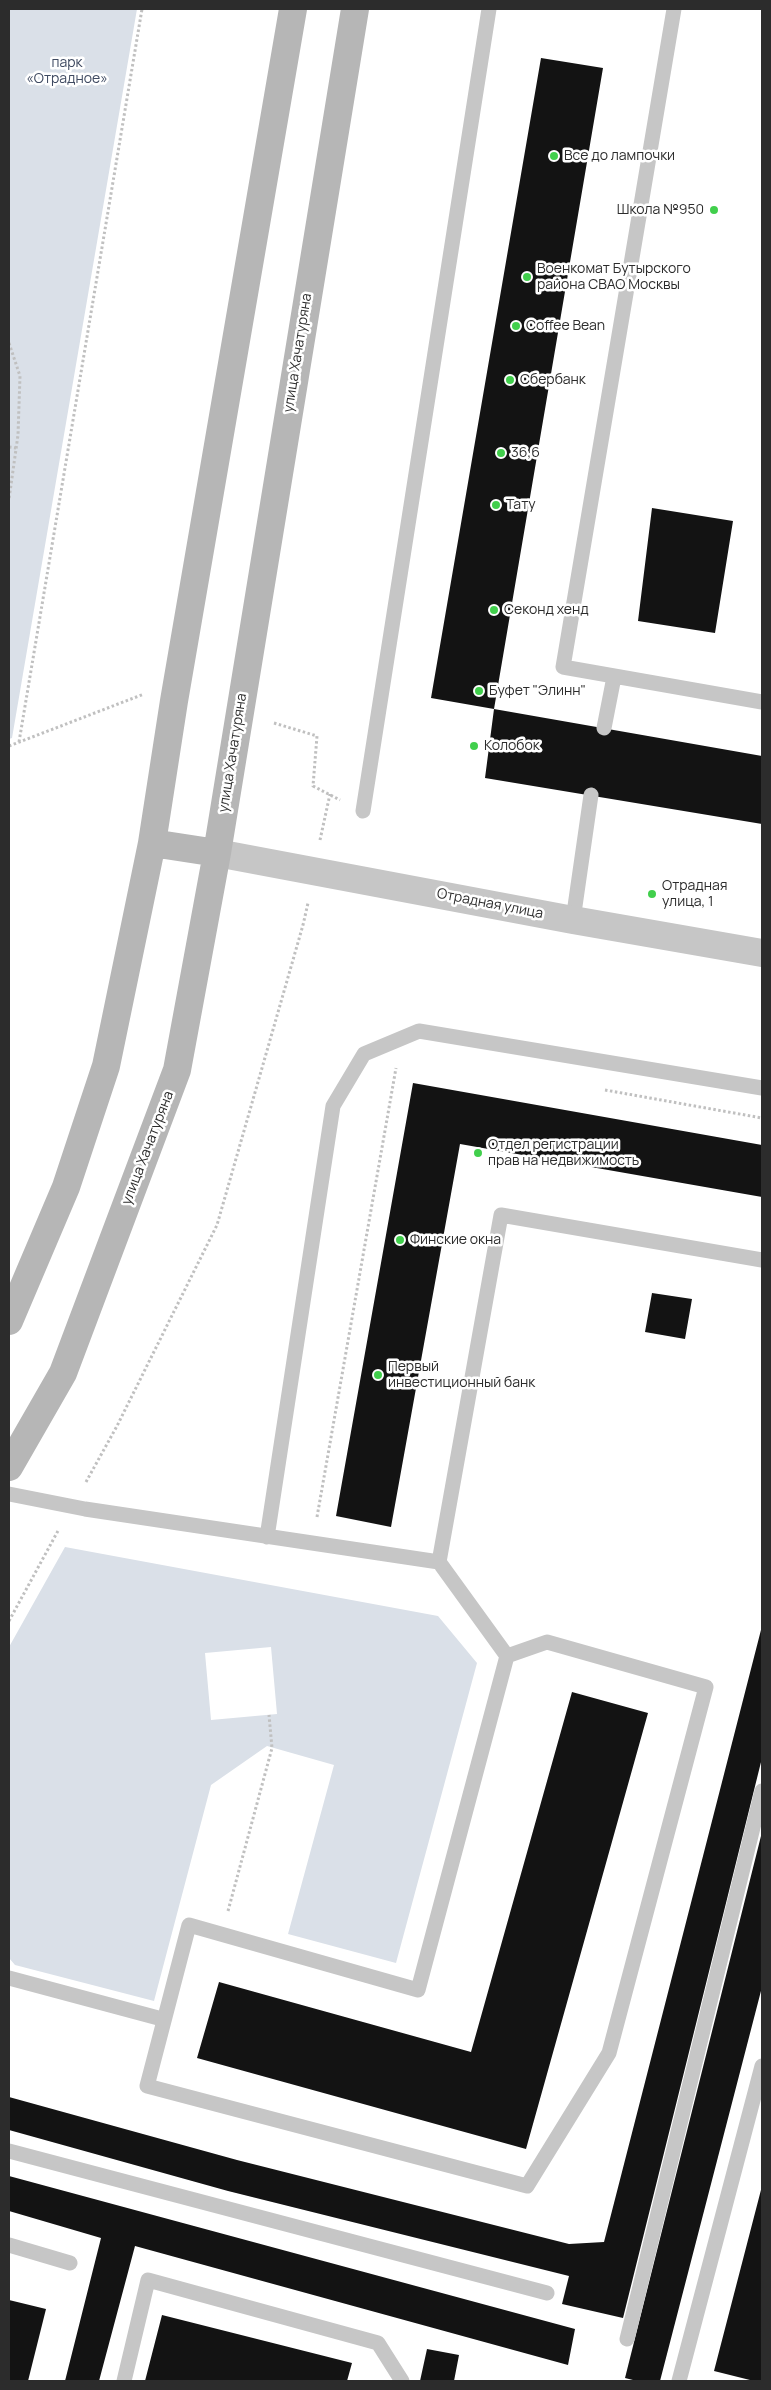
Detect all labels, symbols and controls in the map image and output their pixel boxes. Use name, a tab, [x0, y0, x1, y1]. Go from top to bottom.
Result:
park label: парк «Отрадное»	[26, 55, 108, 88]
place label: Все до лампочки	[564, 148, 675, 164]
marker: Все до лампочки	[548, 150, 560, 162]
place label: Школа №950	[617, 202, 704, 218]
marker: Школа №950	[708, 204, 720, 216]
place label: Военкомат Бутырского района СВАО Москвы	[537, 261, 691, 294]
marker: Военкомат Бутырского района СВАО Москвы	[521, 271, 533, 283]
street label: улица Хачатуряна	[280, 292, 316, 414]
place label: Coffee Bean	[526, 318, 605, 334]
marker: Coffee Bean	[510, 320, 522, 332]
place label: Сбербанк	[520, 372, 586, 388]
marker: Сбербанк	[504, 374, 516, 386]
place label: 36,6	[511, 445, 540, 461]
marker: 36,6	[495, 447, 507, 459]
place label: Тату	[506, 497, 536, 513]
marker: Тату	[490, 499, 502, 511]
place label: Секонд хенд	[504, 602, 589, 618]
marker: Секонд хенд	[488, 604, 500, 616]
place label: Буфет "Элинн"	[489, 683, 586, 699]
marker: Буфет "Элинн"	[473, 685, 485, 697]
street label: улица Хачатуряна	[215, 692, 251, 814]
place label: Колобок	[484, 738, 540, 754]
marker: Колобок	[468, 740, 480, 752]
place label: Отрадная улица, 1	[662, 878, 727, 910]
street label: Отрадная улица	[435, 885, 545, 923]
marker: Отрадная улица, 1	[646, 888, 658, 900]
street label: улица Хачатуряна	[119, 1089, 177, 1207]
place label: Отдел регистрации прав на недвижимость	[488, 1137, 639, 1170]
marker: Отдел регистрации прав на недвижимость	[472, 1147, 484, 1159]
place label: Финские окна	[410, 1232, 501, 1248]
marker: Финские окна	[394, 1234, 406, 1246]
place label: Первый инвестиционный банк	[388, 1359, 535, 1391]
marker: Первый инвестиционный банк	[372, 1369, 384, 1381]

